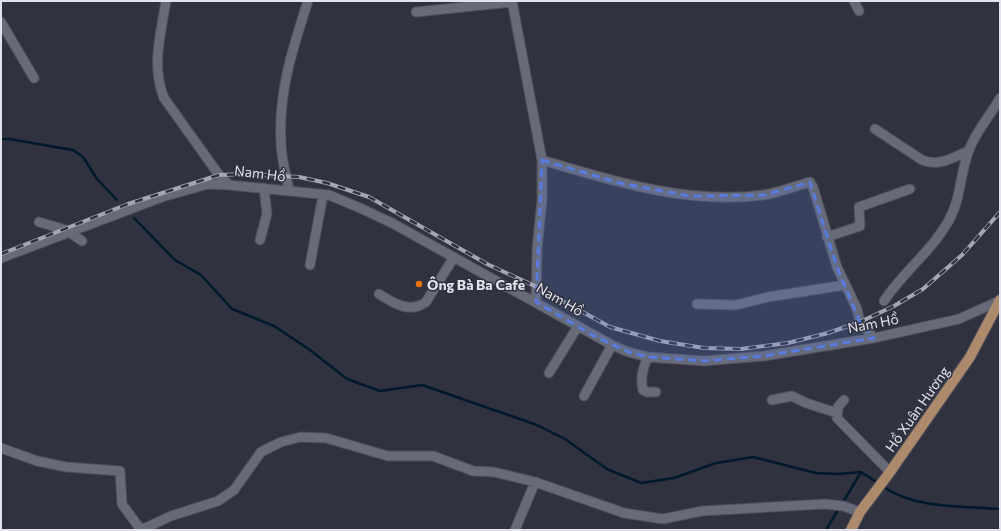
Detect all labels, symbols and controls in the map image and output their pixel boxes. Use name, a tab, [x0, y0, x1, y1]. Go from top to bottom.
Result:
street label: Nam Hồ	[233, 161, 287, 185]
place label: Ông Bà Ba Cafe	[427, 276, 525, 293]
marker: Ông Bà Ba Cafe	[414, 279, 424, 289]
street label: Nam Hồ	[533, 279, 587, 319]
street label: Nam Hồ	[846, 310, 900, 336]
street label: Hồ Xuân Hương	[881, 363, 953, 455]

